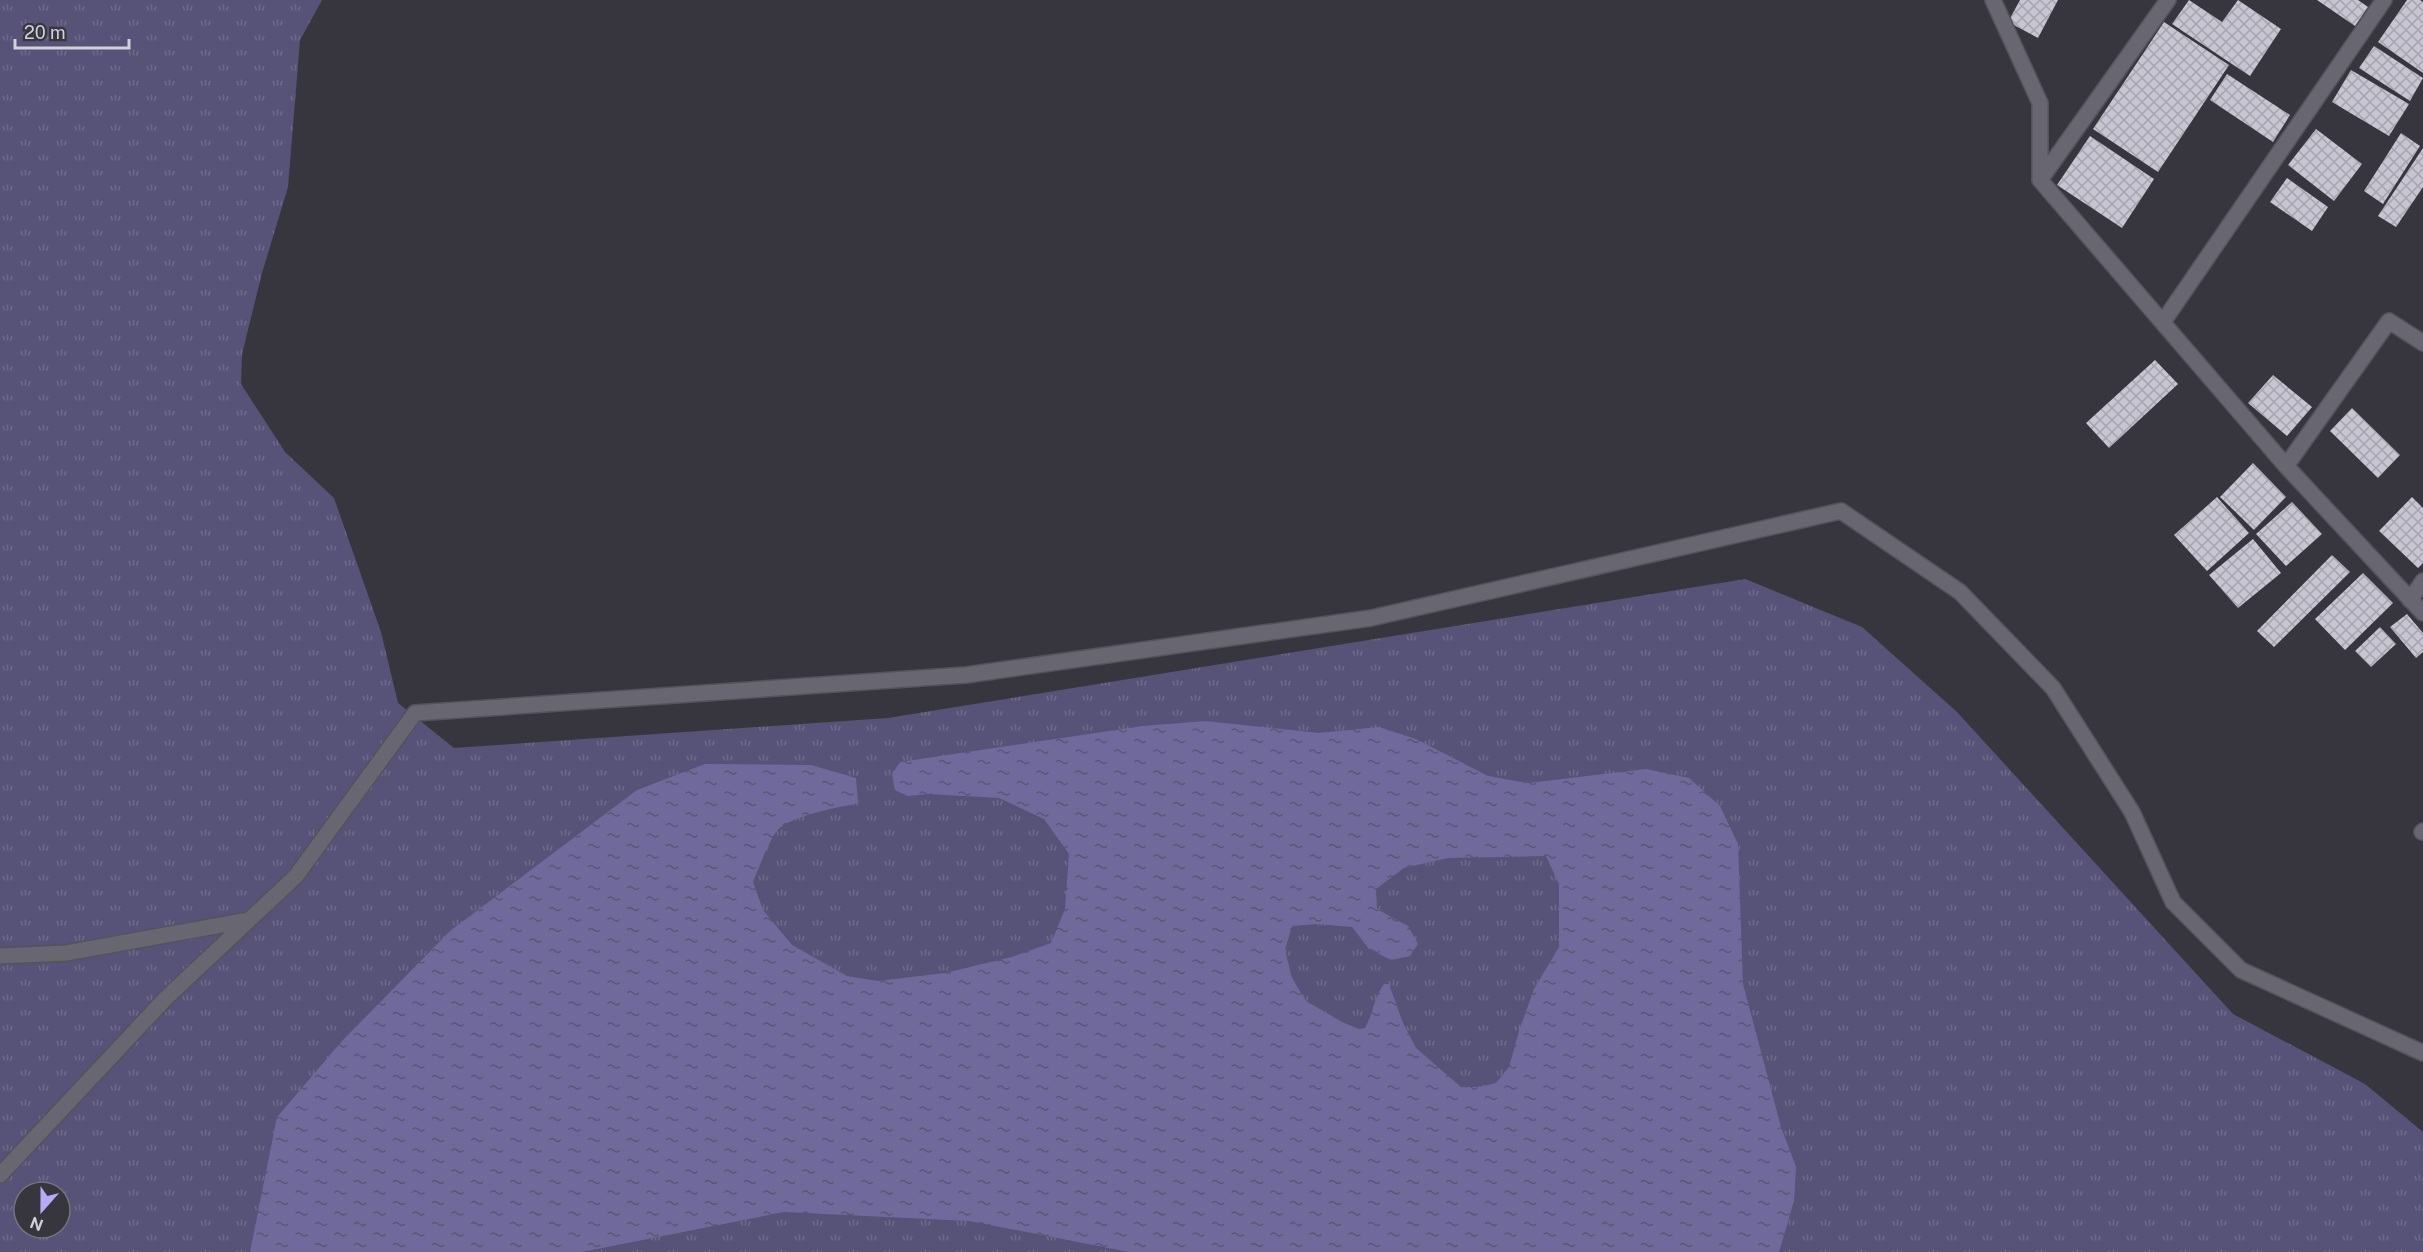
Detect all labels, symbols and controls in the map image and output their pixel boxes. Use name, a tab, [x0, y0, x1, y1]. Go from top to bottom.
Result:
scale bar	[15, 12, 129, 50]
text: 20 m	[24, 22, 66, 43]
north arrow	[12, 1180, 72, 1240]
text: N	[28, 1212, 46, 1235]

